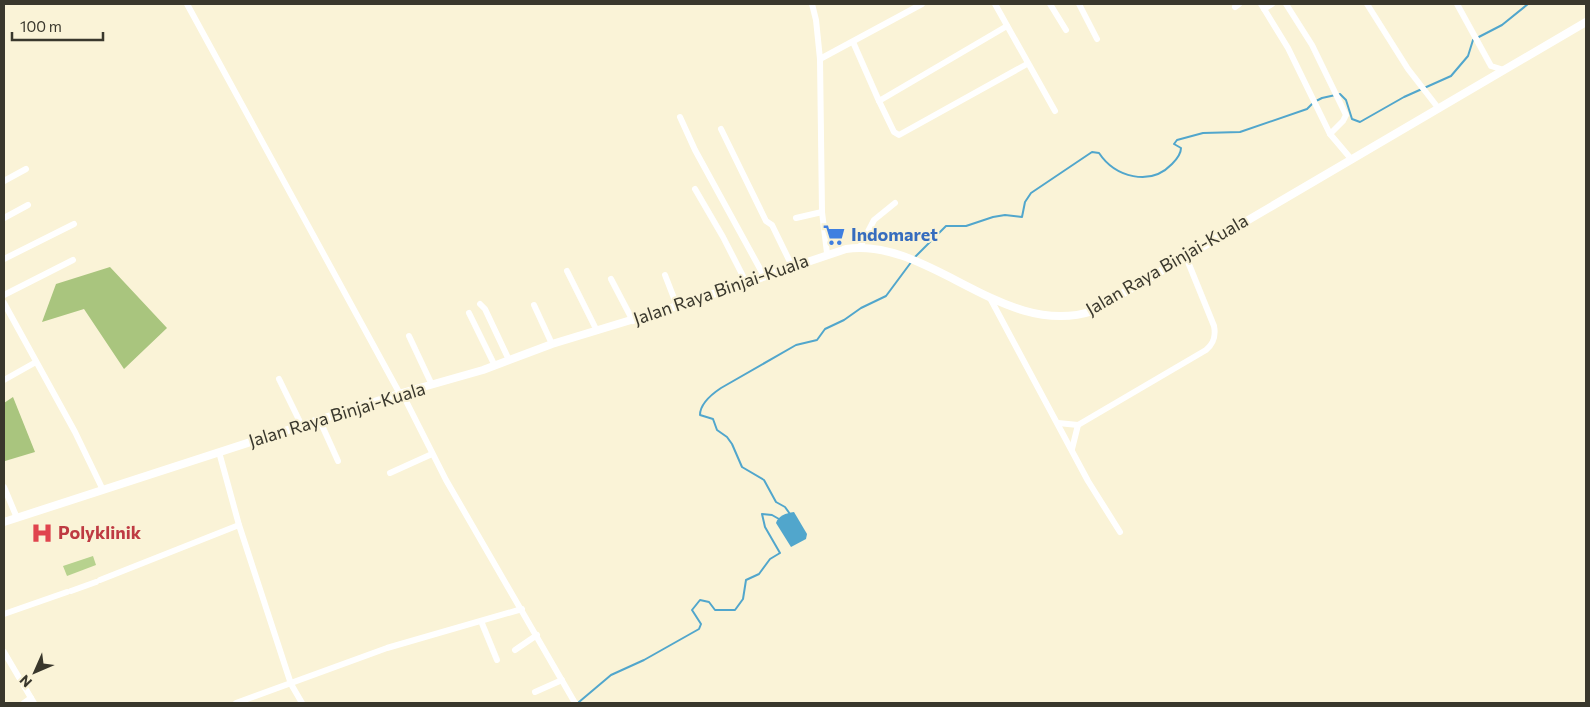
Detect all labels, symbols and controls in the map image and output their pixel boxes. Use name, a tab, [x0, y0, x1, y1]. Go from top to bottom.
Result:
scale bar	[12, 10, 104, 42]
text: 100 m	[20, 17, 62, 35]
street label: Jalan Raya Binjai-Kuala	[1081, 209, 1252, 320]
supermarket icon: Indomaret	[821, 222, 847, 248]
place label: Indomaret	[851, 223, 938, 245]
street label: Jalan Raya Binjai-Kuala	[630, 249, 811, 329]
street label: Jalan Raya Binjai-Kuala	[246, 377, 428, 451]
hospital icon: Polyklinik	[29, 520, 55, 546]
place label: Polyklinik	[58, 521, 142, 543]
north arrow	[10, 647, 60, 697]
text: N	[16, 672, 35, 691]

